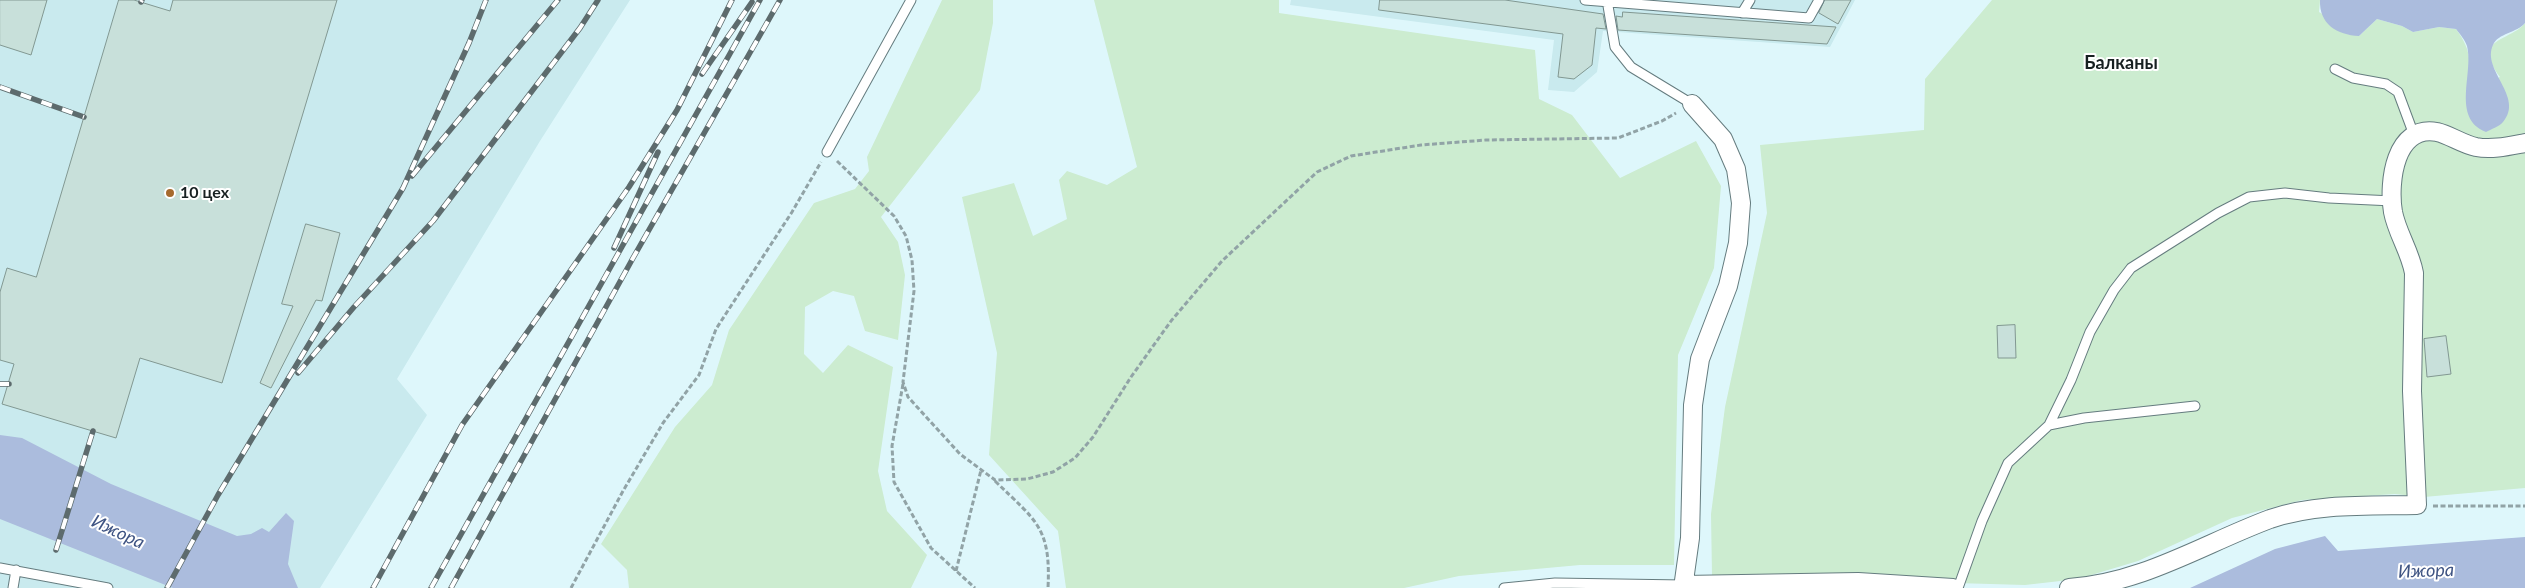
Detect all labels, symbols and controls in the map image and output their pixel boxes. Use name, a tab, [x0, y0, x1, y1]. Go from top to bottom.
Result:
district label: Балканы	[2084, 52, 2158, 74]
place label: 10 цех	[180, 183, 229, 203]
marker: 10 цех	[164, 187, 176, 199]
water label: Ижора	[88, 510, 148, 554]
water label: Ижора	[2398, 559, 2454, 583]

